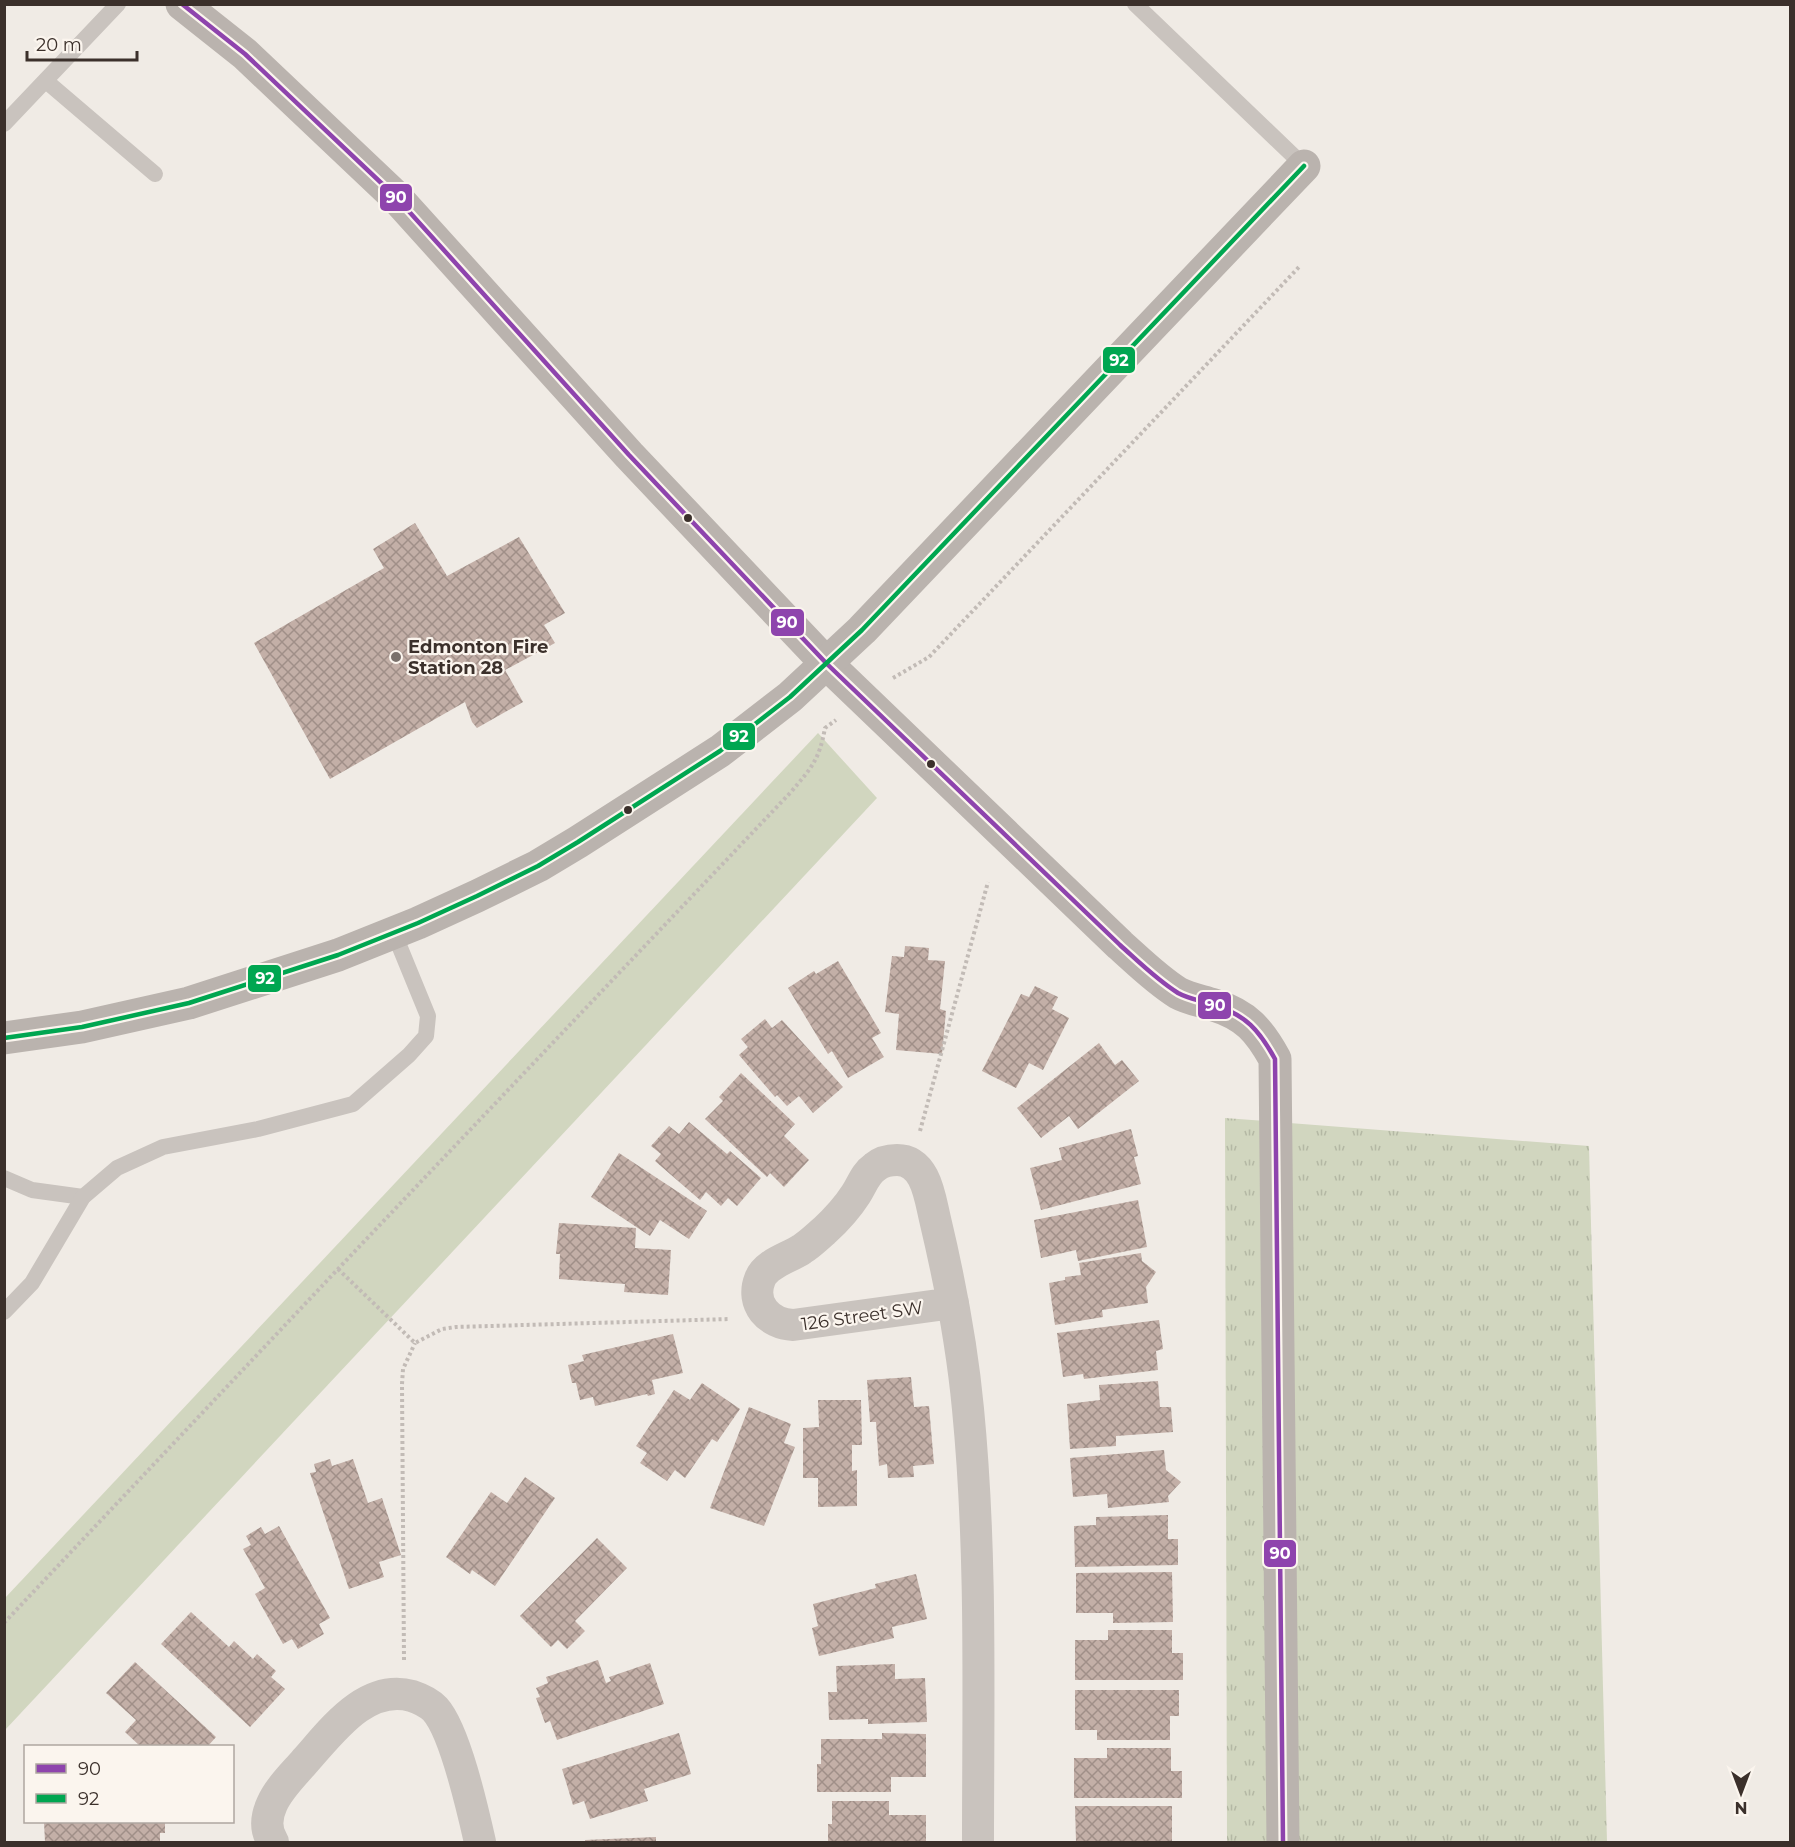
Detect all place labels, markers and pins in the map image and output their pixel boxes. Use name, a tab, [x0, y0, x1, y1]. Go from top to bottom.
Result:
unlabelled marker	[682, 512, 694, 524]
place label: Edmonton Fire Station 28	[408, 636, 548, 679]
marker: Edmonton Fire Station 28	[389, 650, 403, 664]
unlabelled marker	[925, 758, 937, 770]
unlabelled marker	[622, 804, 634, 816]

